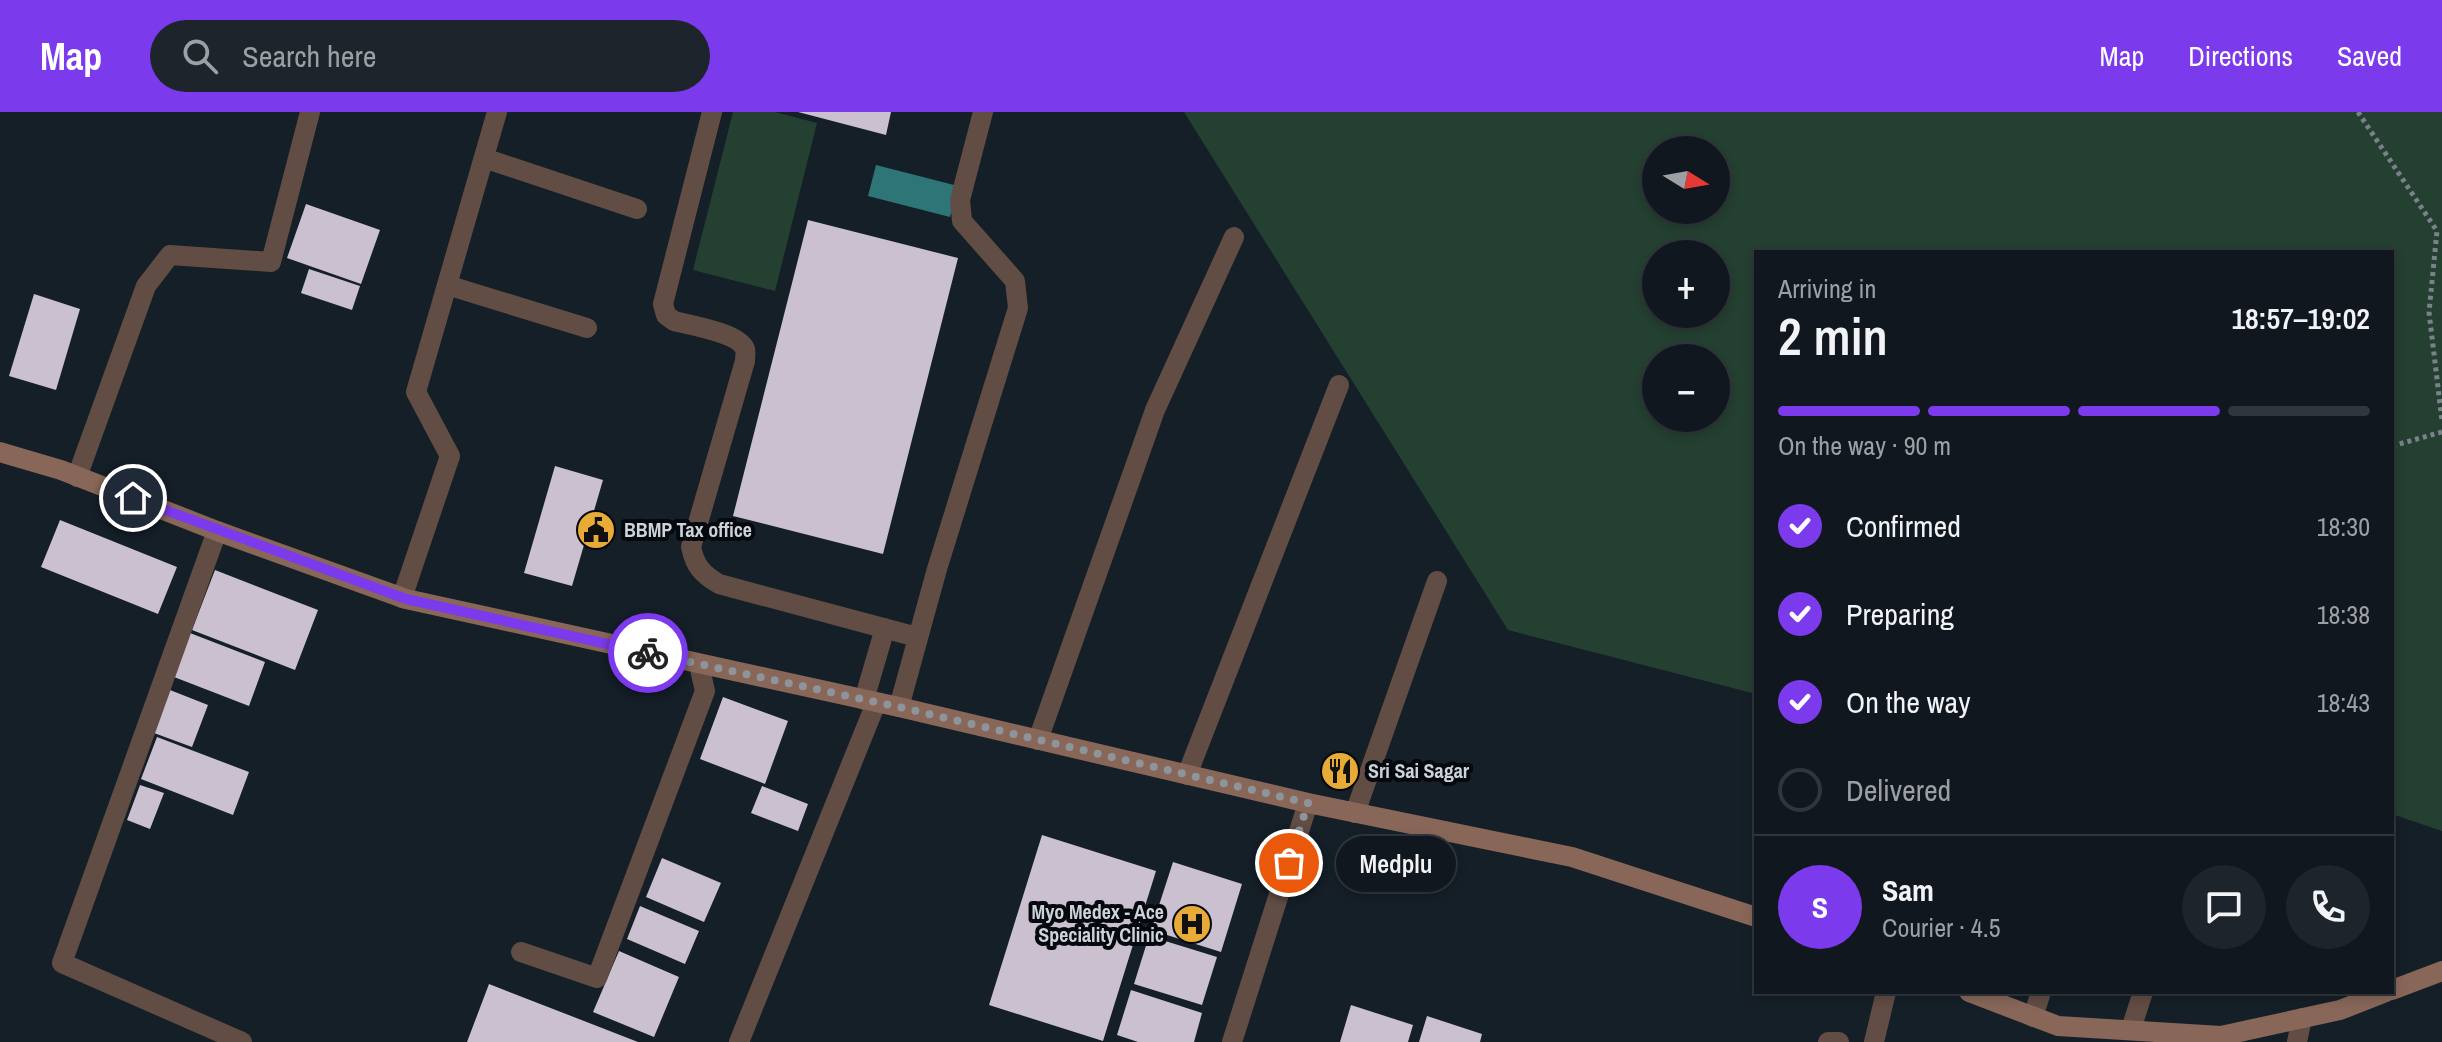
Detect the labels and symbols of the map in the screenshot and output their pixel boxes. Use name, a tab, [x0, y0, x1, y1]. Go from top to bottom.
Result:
north arrow	[1642, 136, 1730, 224]
pin	[99, 464, 167, 532]
public building icon: BBMP Tax office	[575, 509, 617, 551]
place label: BBMP Tax office	[624, 516, 752, 543]
courier	[608, 613, 688, 693]
restaurant icon: Sri Sai Sagar	[1319, 750, 1361, 792]
place label: Sri Sai Sagar	[1368, 757, 1470, 784]
pin	[1255, 829, 1323, 897]
callout: Medplu	[1337, 835, 1457, 891]
place label: Myo Medex - Ace Speciality Clinic	[1032, 898, 1164, 948]
hospital icon: Myo Medex - Ace Speciality Clinic	[1171, 903, 1213, 945]

